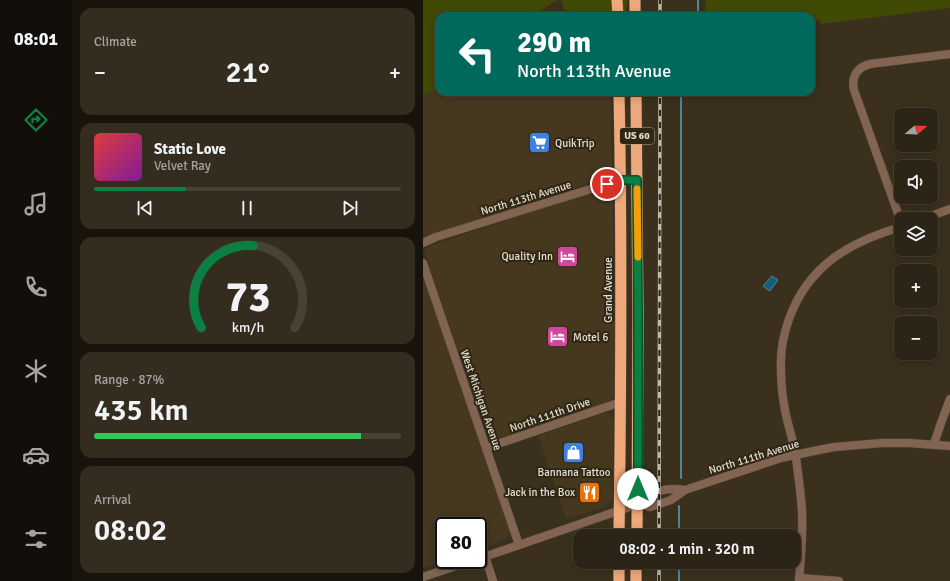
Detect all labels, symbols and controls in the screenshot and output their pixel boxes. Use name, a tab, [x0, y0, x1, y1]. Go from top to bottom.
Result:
text: 290 m	[517, 26, 591, 60]
text: 08:01	[14, 28, 58, 50]
icon: left	[451, 28, 503, 80]
text: Climate	[94, 34, 137, 50]
text: 21°	[226, 54, 269, 91]
text: −	[94, 59, 106, 86]
text: +	[389, 59, 401, 86]
text: North 113th Avenue	[517, 60, 671, 82]
icon: directions	[22, 106, 50, 134]
north arrow	[894, 108, 938, 152]
map controls	[894, 108, 938, 360]
road number: US 60	[620, 128, 654, 144]
supermarket icon: QuikTrip	[526, 130, 552, 156]
place label: QuikTrip	[555, 137, 595, 150]
text: Static Love	[154, 140, 226, 158]
text: Velvet Ray	[154, 158, 211, 174]
button: sound	[894, 160, 938, 204]
pin	[590, 167, 624, 201]
icon: arrive	[596, 173, 618, 195]
street label: North 113th Avenue	[479, 178, 573, 218]
icon: music	[22, 190, 50, 218]
icon: previous	[134, 197, 156, 219]
icon: pause	[236, 197, 258, 219]
icon: next	[339, 197, 361, 219]
button: layers	[894, 212, 938, 256]
hotel icon: Quality Inn	[555, 243, 581, 269]
place label: Quality Inn	[501, 250, 553, 263]
street label: Grand Avenue	[602, 257, 615, 323]
button: +	[894, 264, 938, 308]
text: 73	[225, 272, 270, 323]
icon: phone	[22, 273, 50, 301]
button: −	[894, 316, 938, 360]
text: km/h	[231, 319, 264, 336]
hotel icon: Motel 6	[545, 324, 571, 350]
place label: Motel 6	[573, 331, 608, 344]
street label: West Michigan Avenue	[458, 348, 504, 452]
icon: climate	[22, 357, 50, 385]
text: Range · 87%	[94, 372, 164, 388]
text: 435 km	[94, 392, 189, 429]
street label: North 111th Drive	[508, 395, 592, 435]
street label: North 111th Avenue	[707, 437, 801, 477]
shop icon: Bannana Tattoo	[561, 439, 587, 465]
icon: car	[22, 441, 50, 469]
place label: Bannana Tattoo	[538, 466, 611, 479]
position arrow	[617, 468, 659, 510]
restaurant icon: Jack in the Box	[577, 479, 603, 505]
place label: Jack in the Box	[505, 486, 575, 499]
text: Arrival	[94, 492, 131, 508]
text: 08:02	[94, 512, 167, 549]
speed limit sign: 80	[435, 517, 487, 569]
icon: filters	[22, 525, 50, 553]
text: 08:02 · 1 min · 320 m	[620, 540, 754, 558]

